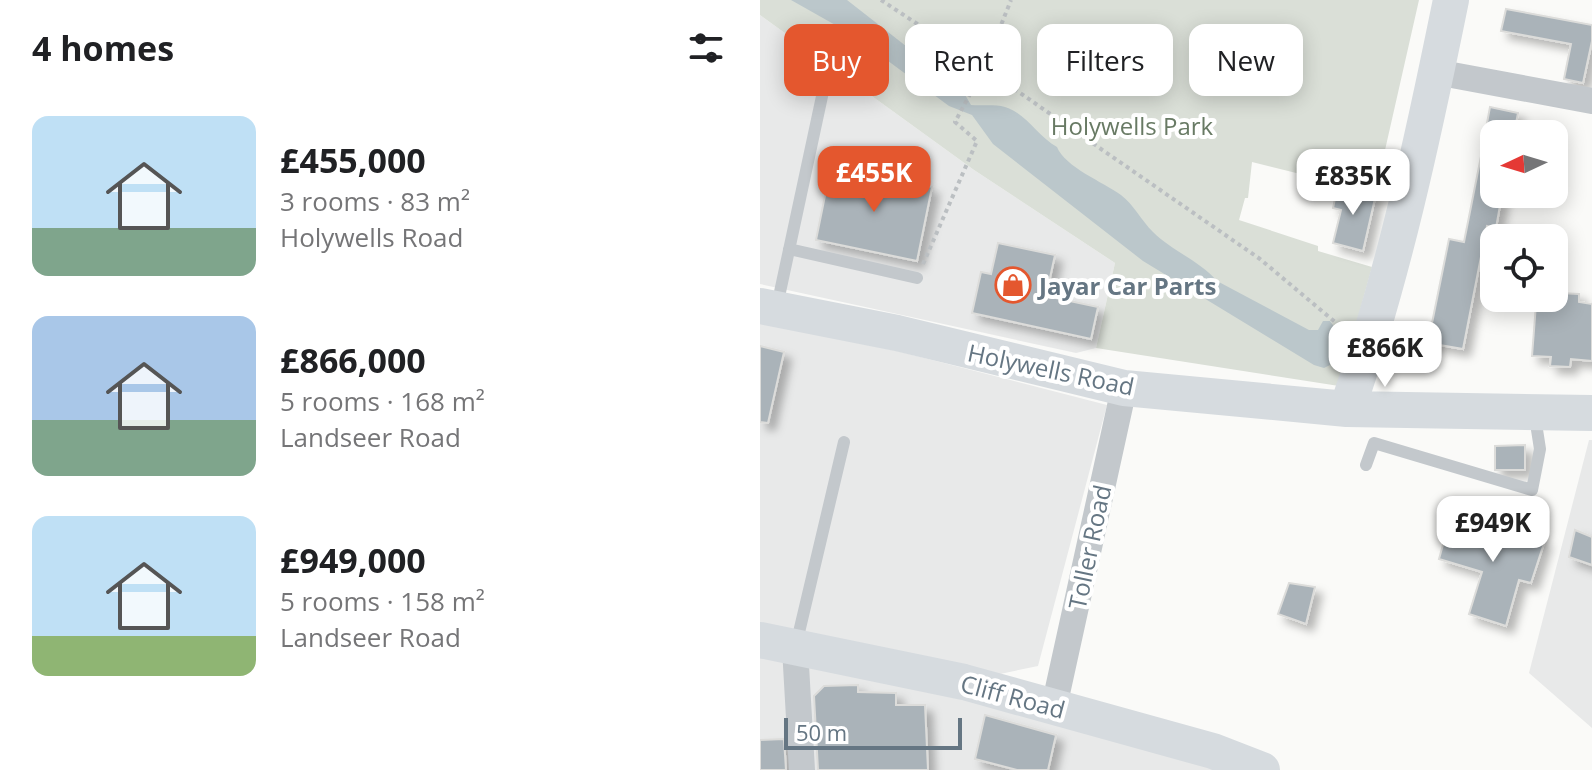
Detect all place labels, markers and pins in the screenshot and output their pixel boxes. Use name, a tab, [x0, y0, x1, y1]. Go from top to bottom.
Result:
pin: £455K	[818, 146, 930, 214]
pin: £835K	[1297, 149, 1409, 217]
shop icon: Jayar Car Parts	[994, 266, 1032, 304]
place label: Jayar Car Parts	[1037, 269, 1217, 302]
pin: £866K	[1329, 321, 1441, 389]
pin: £949K	[1437, 496, 1549, 564]

